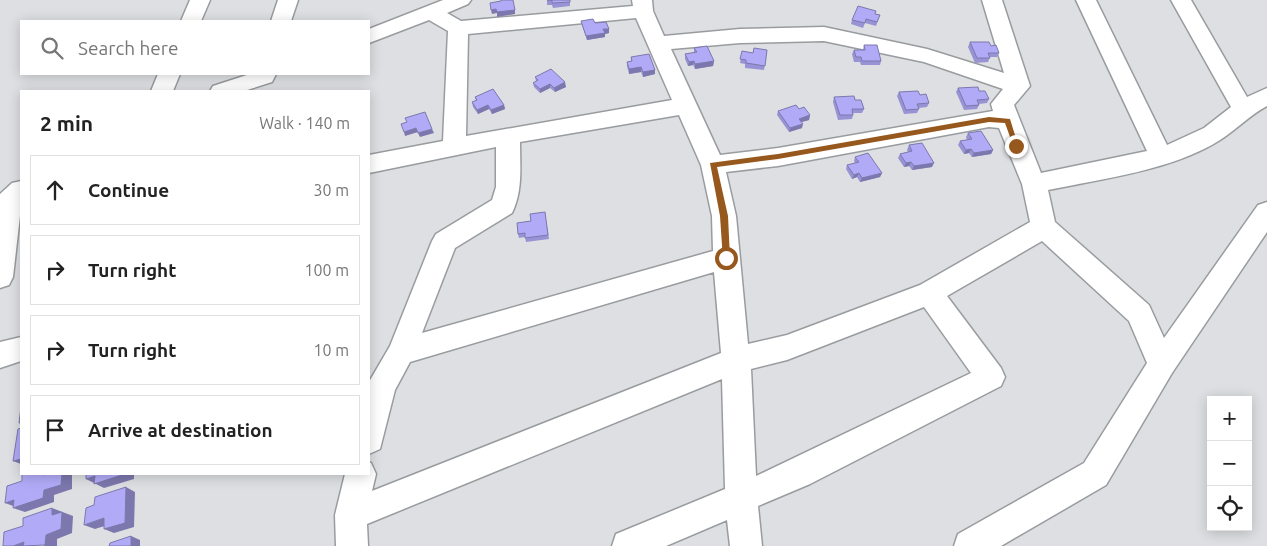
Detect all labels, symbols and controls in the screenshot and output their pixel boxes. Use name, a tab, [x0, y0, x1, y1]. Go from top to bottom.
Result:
search box	[20, 20, 370, 75]
icon: search	[38, 34, 66, 62]
text: Search here	[78, 37, 178, 59]
text: 2 min	[40, 111, 93, 135]
text: Walk · 140 m	[259, 114, 350, 132]
route end	[1005, 135, 1028, 158]
icon: ahead	[41, 176, 69, 204]
text: Continue	[88, 179, 169, 201]
text: 30 m	[313, 181, 349, 199]
route start	[715, 247, 738, 270]
icon: right	[41, 256, 69, 284]
text: Turn right	[88, 259, 176, 281]
text: 100 m	[304, 261, 349, 279]
icon: right	[41, 336, 69, 364]
text: Turn right	[88, 339, 176, 361]
text: 10 m	[313, 341, 349, 359]
map controls	[1207, 396, 1252, 531]
button: +	[1207, 396, 1252, 441]
icon: arrive	[41, 416, 69, 444]
text: Arrive at destination	[88, 419, 273, 441]
button: −	[1207, 441, 1252, 486]
button: locate	[1207, 486, 1252, 531]

